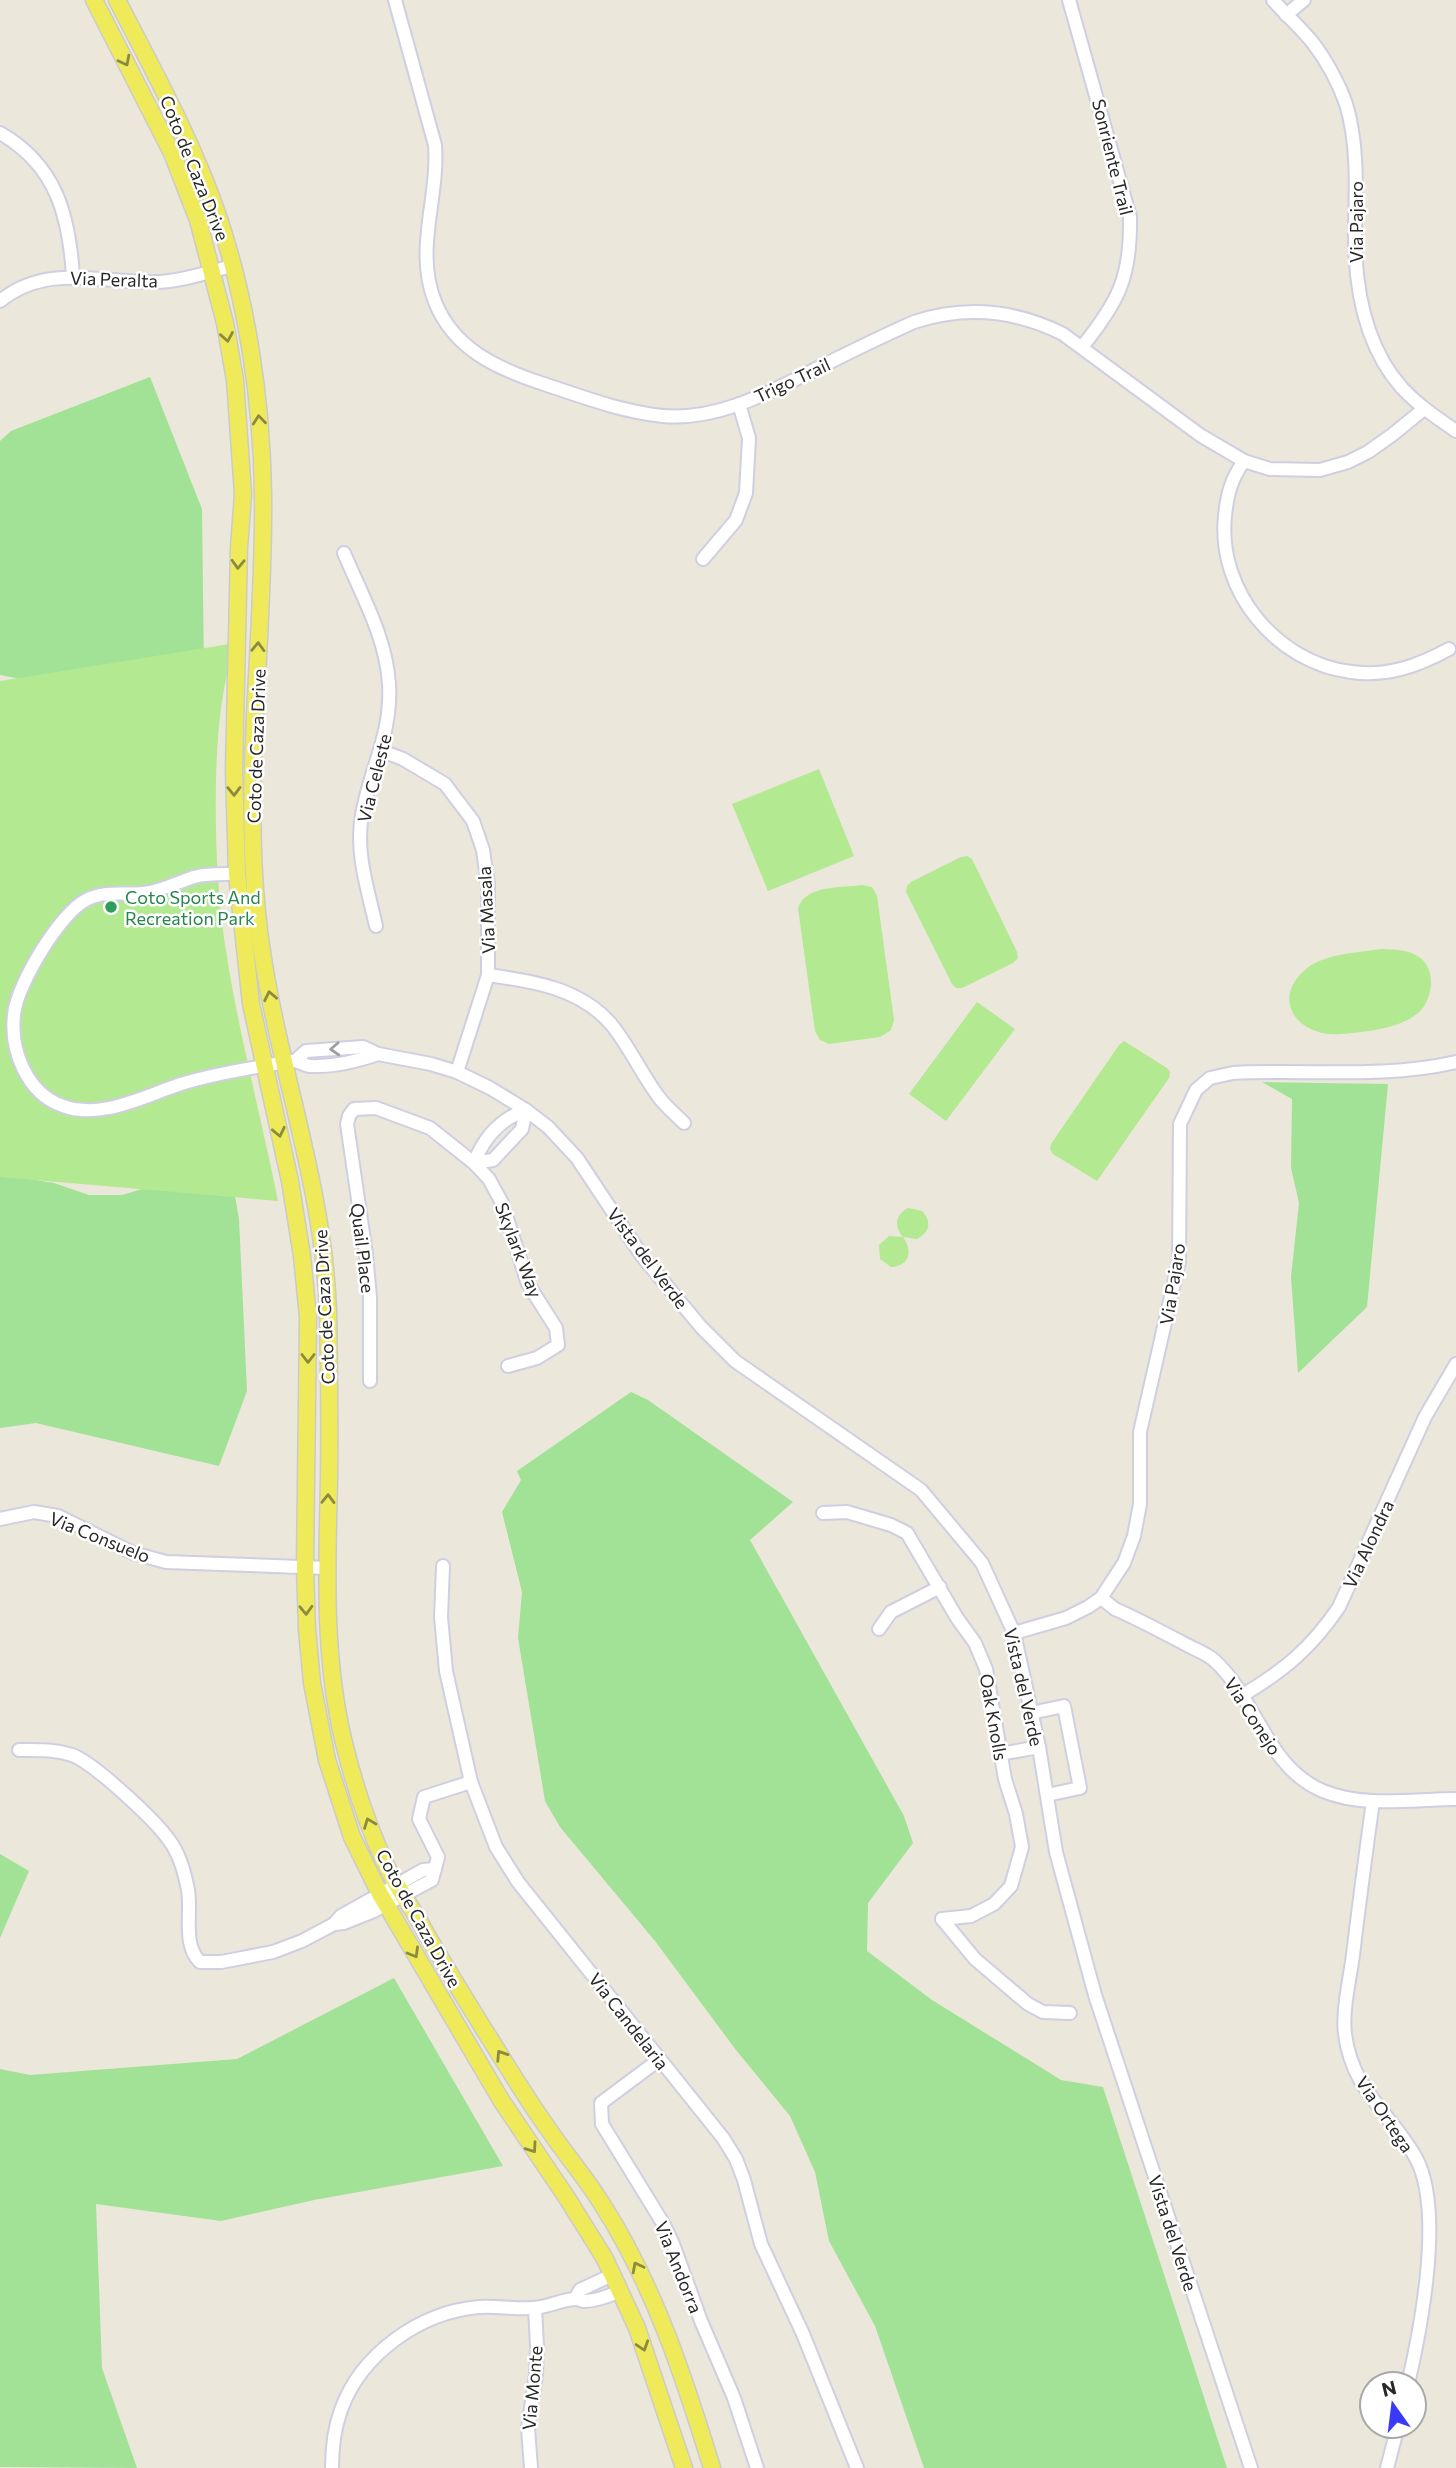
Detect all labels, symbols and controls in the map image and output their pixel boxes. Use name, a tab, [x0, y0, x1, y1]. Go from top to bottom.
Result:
one-way arrow	[117, 54, 131, 66]
street label: Coto de Caza Drive	[156, 92, 234, 244]
street label: Sonriente Trail	[1088, 97, 1138, 217]
street label: Via Pajaro	[1345, 181, 1367, 263]
street label: Via Peralta	[70, 266, 158, 292]
one-way arrow	[219, 331, 234, 343]
street label: Trigo Trail	[751, 353, 833, 407]
one-way arrow	[252, 414, 267, 425]
one-way arrow	[231, 558, 246, 569]
one-way arrow	[251, 641, 266, 652]
street label: Coto de Caza Drive	[242, 668, 270, 824]
street label: Via Celeste	[352, 731, 396, 825]
one-way arrow	[226, 786, 242, 797]
street label: Via Masala	[473, 866, 499, 954]
place label: Coto Sports And Recreation Park	[125, 886, 261, 929]
marker: Coto Sports And Recreation Park	[103, 899, 119, 915]
one-way arrow	[264, 990, 279, 1002]
one-way arrow	[330, 1041, 341, 1056]
one-way arrow	[271, 1126, 286, 1138]
street label: Skylark Way	[491, 1199, 547, 1301]
street label: Quail Place	[347, 1202, 379, 1294]
street label: Vista del Verde	[603, 1203, 693, 1313]
street label: Coto de Caza Drive	[309, 1229, 339, 1385]
street label: Via Pajaro	[1155, 1242, 1189, 1326]
one-way arrow	[300, 1353, 316, 1363]
one-way arrow	[321, 1494, 336, 1505]
street label: Via Alondra	[1338, 1496, 1398, 1592]
street label: Via Consuelo	[47, 1507, 153, 1567]
one-way arrow	[299, 1604, 314, 1615]
street label: Vista del Verde	[1000, 1626, 1048, 1748]
street label: Oak Knolls	[976, 1672, 1012, 1762]
street label: Via Conejo	[1220, 1673, 1286, 1759]
one-way arrow	[364, 1817, 378, 1829]
street label: Coto de Caza Drive	[372, 1845, 466, 1991]
one-way arrow	[406, 1946, 419, 1959]
street label: Via Candelaria	[584, 1968, 674, 2074]
one-way arrow	[497, 2050, 509, 2063]
street label: Via Ortega	[1351, 2072, 1419, 2156]
one-way arrow	[524, 2140, 536, 2153]
street label: Vista del Verde	[1144, 2172, 1202, 2294]
street label: Via Andorra	[651, 2218, 707, 2316]
one-way arrow	[632, 2262, 646, 2274]
one-way arrow	[635, 2339, 649, 2351]
street label: Via Monte	[517, 2345, 547, 2431]
north arrow	[1358, 2370, 1428, 2440]
text: N	[1379, 2375, 1398, 2401]

